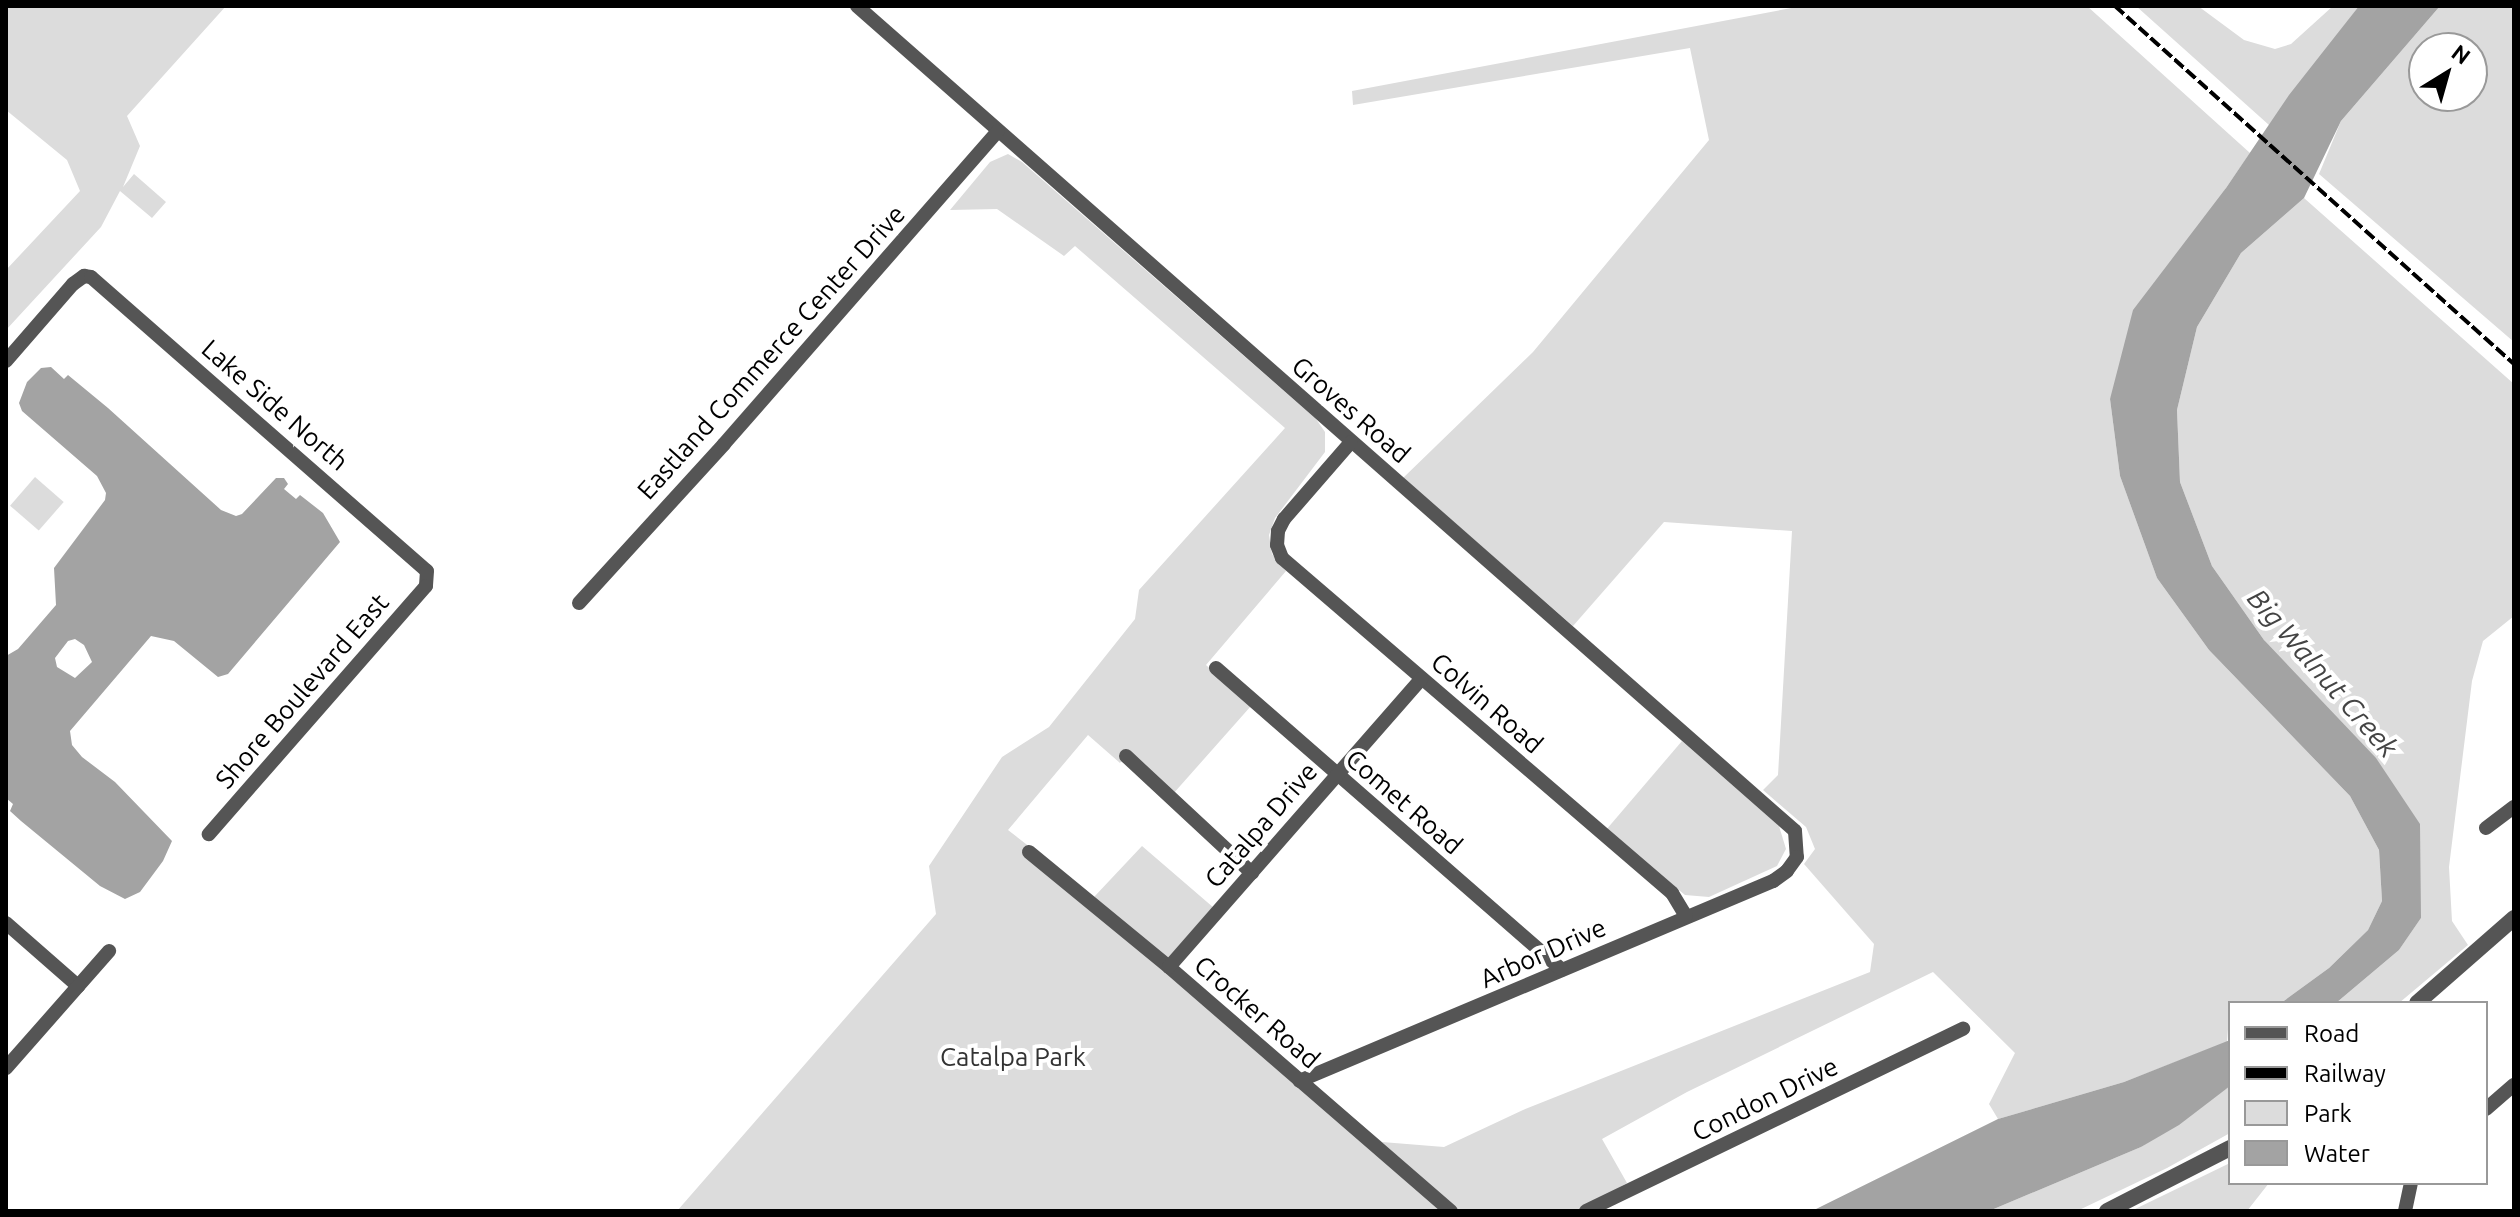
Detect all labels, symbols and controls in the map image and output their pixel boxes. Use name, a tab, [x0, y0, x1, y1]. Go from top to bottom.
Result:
north arrow	[2408, 32, 2488, 112]
text: N	[2447, 39, 2476, 69]
street label: Eastland Commerce Center Drive	[631, 198, 911, 506]
street label: Lake Side North	[195, 333, 355, 477]
street label: Groves Road	[1286, 350, 1416, 470]
water label: Big Walnut Creek	[2241, 582, 2405, 764]
street label: Shore Boulevard East	[209, 587, 395, 795]
street label: Colvin Road	[1425, 646, 1549, 760]
street label: Comet Road	[1339, 743, 1469, 861]
street label: Catalpa Drive	[1198, 756, 1324, 894]
street label: Arbor Drive	[1475, 911, 1611, 995]
street label: Crocker Road	[1188, 949, 1326, 1075]
legend	[2228, 1001, 2488, 1185]
text: Road	[2304, 1020, 2359, 1047]
park label: Catalpa Park	[940, 1041, 1086, 1073]
street label: Condon Drive	[1687, 1050, 1843, 1148]
text: Railway	[2304, 1060, 2386, 1087]
text: Park	[2304, 1100, 2352, 1127]
text: Water	[2304, 1140, 2370, 1167]

